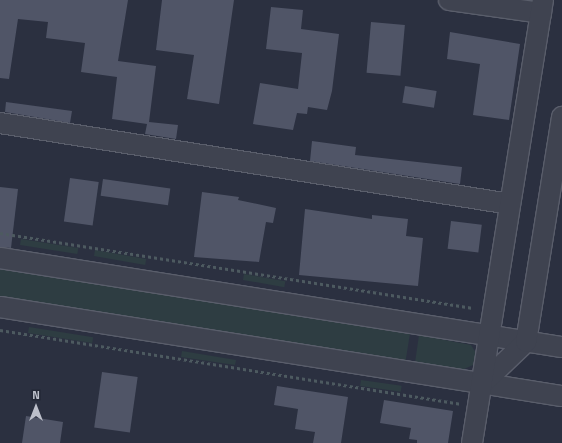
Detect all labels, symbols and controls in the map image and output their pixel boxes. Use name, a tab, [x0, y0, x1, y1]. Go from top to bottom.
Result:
north arrow	[16, 387, 56, 427]
text: N	[32, 387, 40, 403]

